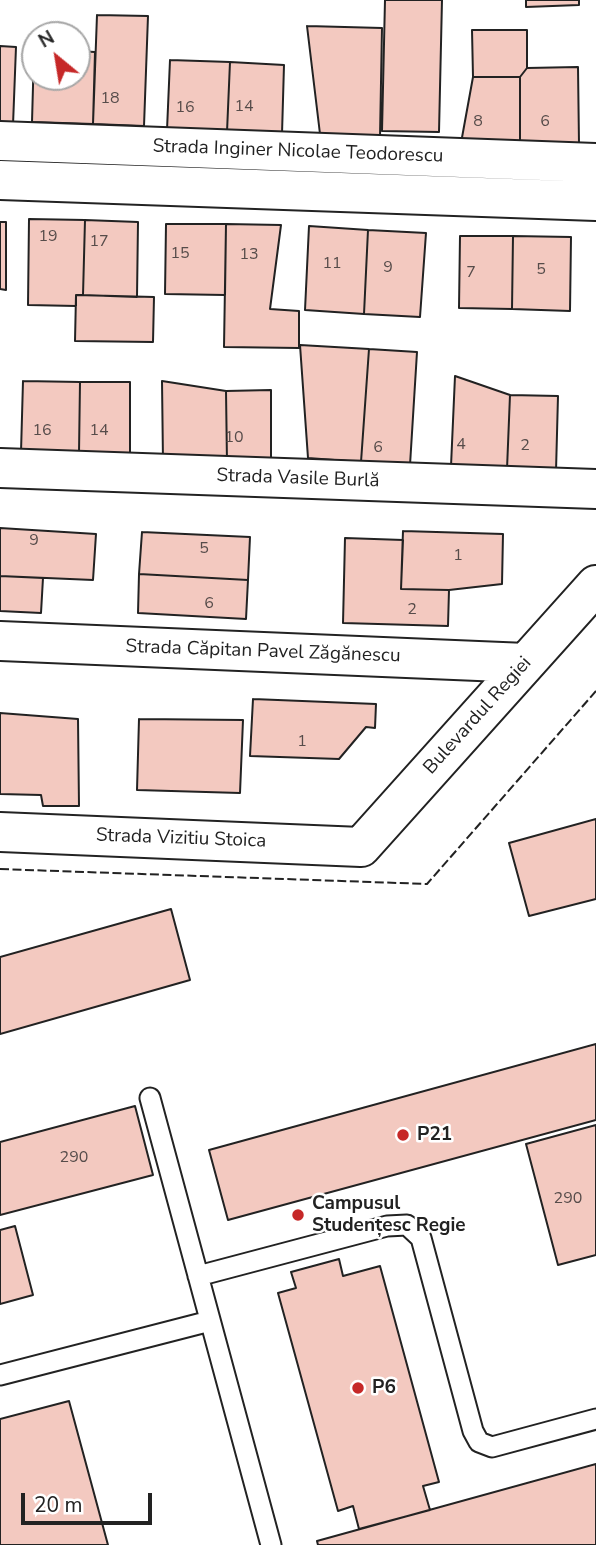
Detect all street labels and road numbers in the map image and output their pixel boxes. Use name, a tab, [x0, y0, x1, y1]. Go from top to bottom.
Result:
street label: Strada Inginer Nicolae Teodorescu	[152, 136, 444, 168]
street label: Strada Vasile Burlă	[216, 465, 380, 493]
street label: Strada Căpitan Pavel Zăgănescu	[125, 636, 401, 668]
street label: Bulevardul Regiei	[419, 653, 537, 779]
street label: Strada Vizitiu Stoica	[95, 825, 267, 853]

